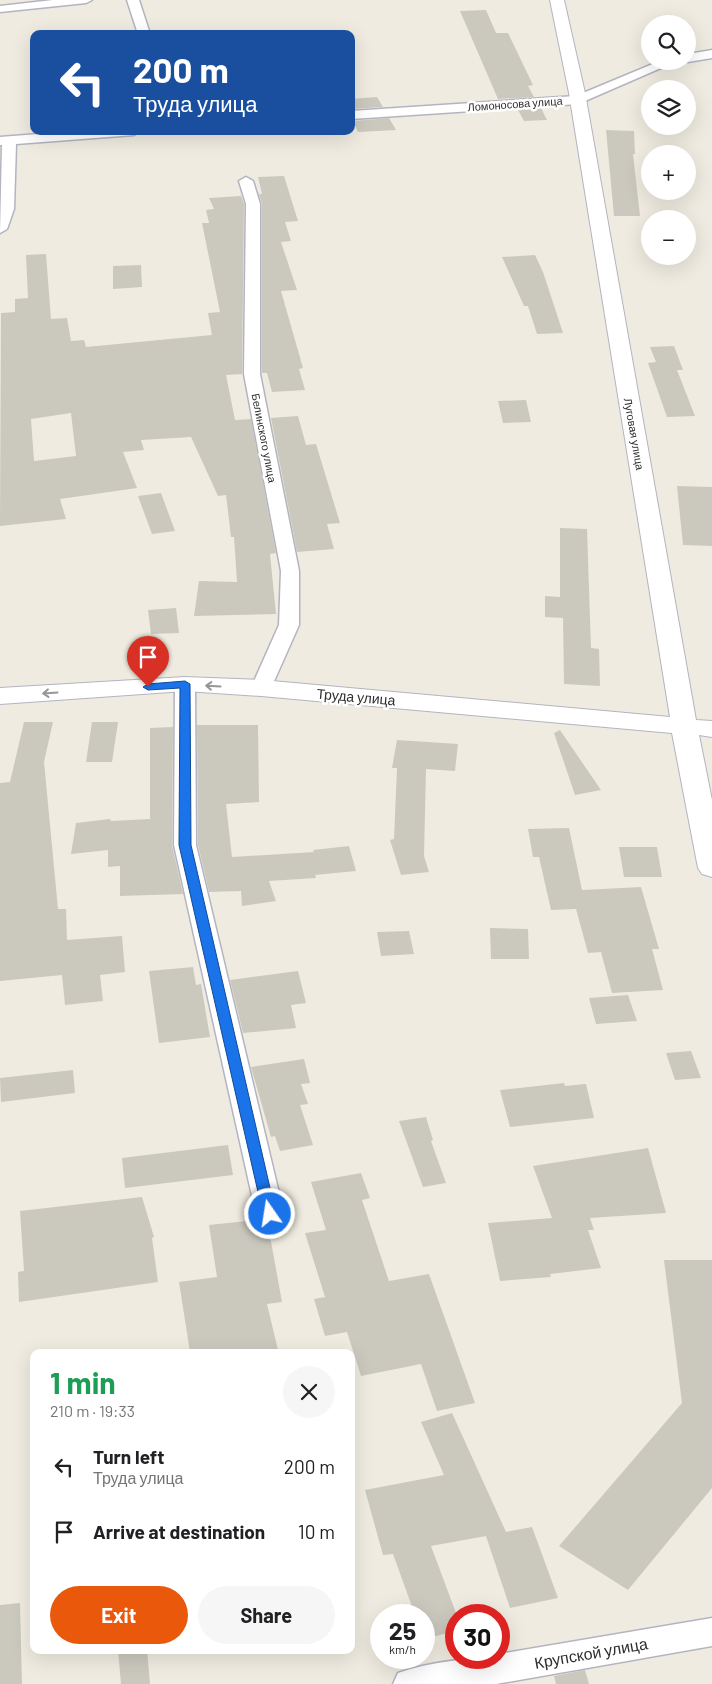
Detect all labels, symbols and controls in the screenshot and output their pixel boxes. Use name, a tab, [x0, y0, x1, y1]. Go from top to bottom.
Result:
map controls	[641, 15, 696, 265]
button: search	[641, 15, 696, 70]
text: 200 m	[133, 48, 229, 90]
icon: left	[50, 50, 115, 115]
button: layers	[641, 80, 696, 135]
text: Труда улица	[133, 90, 257, 116]
street label: Ломоносова улица	[467, 94, 564, 113]
button: +	[641, 145, 696, 200]
button: −	[641, 210, 696, 265]
street label: Белинского улица	[249, 392, 280, 484]
street label: Луговая улица	[622, 397, 647, 472]
pin	[127, 636, 169, 687]
icon: arrive	[134, 643, 162, 671]
one-way arrow	[205, 681, 221, 690]
street label: Труда улица	[316, 685, 396, 708]
one-way arrow	[43, 688, 59, 697]
position arrow	[243, 1187, 295, 1239]
text: 1 min	[50, 1364, 116, 1400]
button: close	[283, 1366, 335, 1418]
text: 210 m · 19:33	[50, 1401, 135, 1420]
text: Turn left	[93, 1445, 164, 1468]
icon: left	[50, 1453, 78, 1481]
text: 200 m	[284, 1455, 335, 1478]
text: Труда улица	[93, 1468, 183, 1487]
icon: arrive	[50, 1518, 78, 1546]
text: Arrive at destination	[93, 1520, 265, 1543]
text: 10 m	[298, 1520, 335, 1543]
button: Exit	[50, 1586, 188, 1644]
button: Share	[198, 1586, 335, 1644]
speed limit sign: 30	[445, 1604, 510, 1669]
text: 25	[389, 1615, 416, 1645]
street label: Крупской улица	[533, 1633, 649, 1672]
text: km/h	[389, 1642, 416, 1656]

